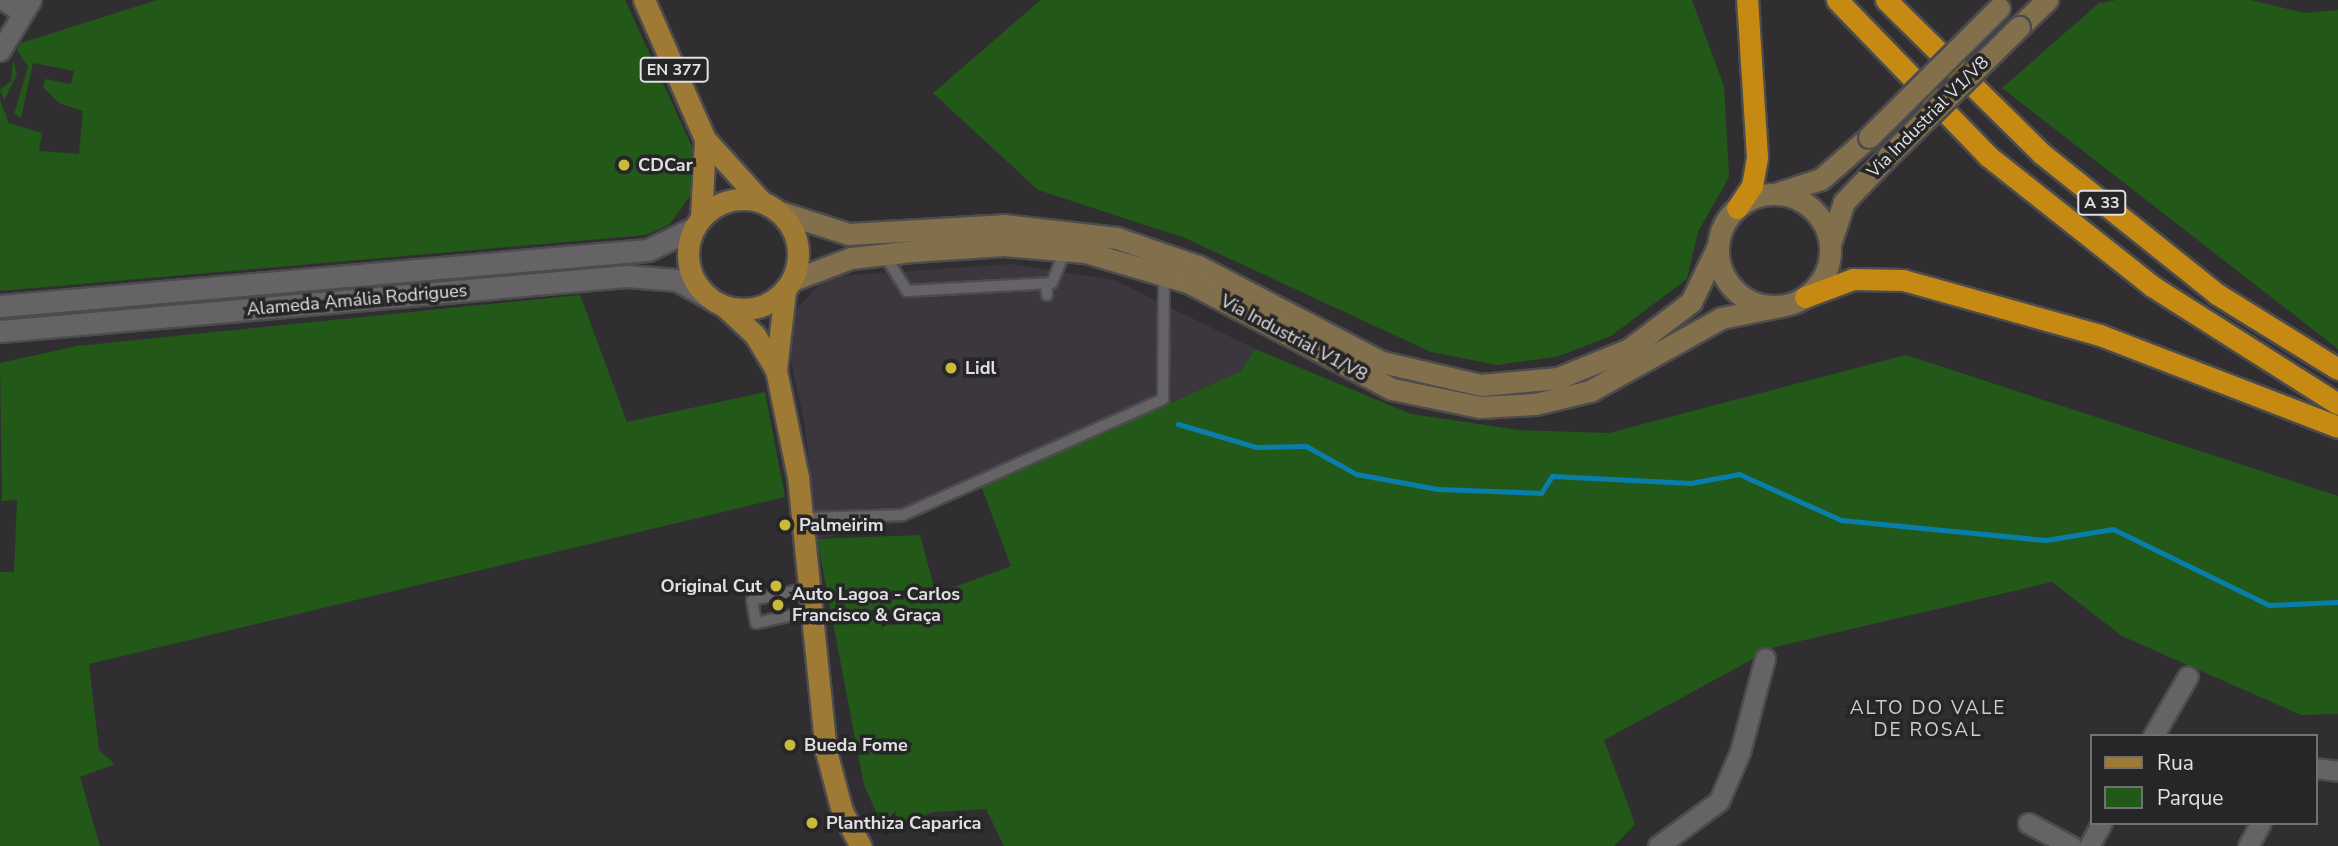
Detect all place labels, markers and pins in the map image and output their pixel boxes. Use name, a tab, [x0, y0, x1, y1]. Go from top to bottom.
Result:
place label: CDCar	[638, 154, 693, 176]
marker: CDCar	[616, 157, 632, 173]
place label: Lidl	[965, 357, 996, 379]
marker: Lidl	[943, 360, 959, 376]
place label: Palmeirim	[799, 514, 883, 536]
marker: Palmeirim	[777, 517, 793, 533]
place label: Original Cut	[660, 575, 762, 597]
marker: Original Cut	[768, 578, 784, 594]
place label: Auto Lagoa - Carlos Francisco & Graça	[792, 584, 960, 626]
marker: Auto Lagoa - Carlos Francisco & Graça	[770, 597, 786, 613]
place label: Bueda Fome	[804, 734, 908, 756]
marker: Bueda Fome	[782, 737, 798, 753]
place label: Planthiza Caparica	[826, 812, 981, 834]
marker: Planthiza Caparica	[804, 815, 820, 831]

